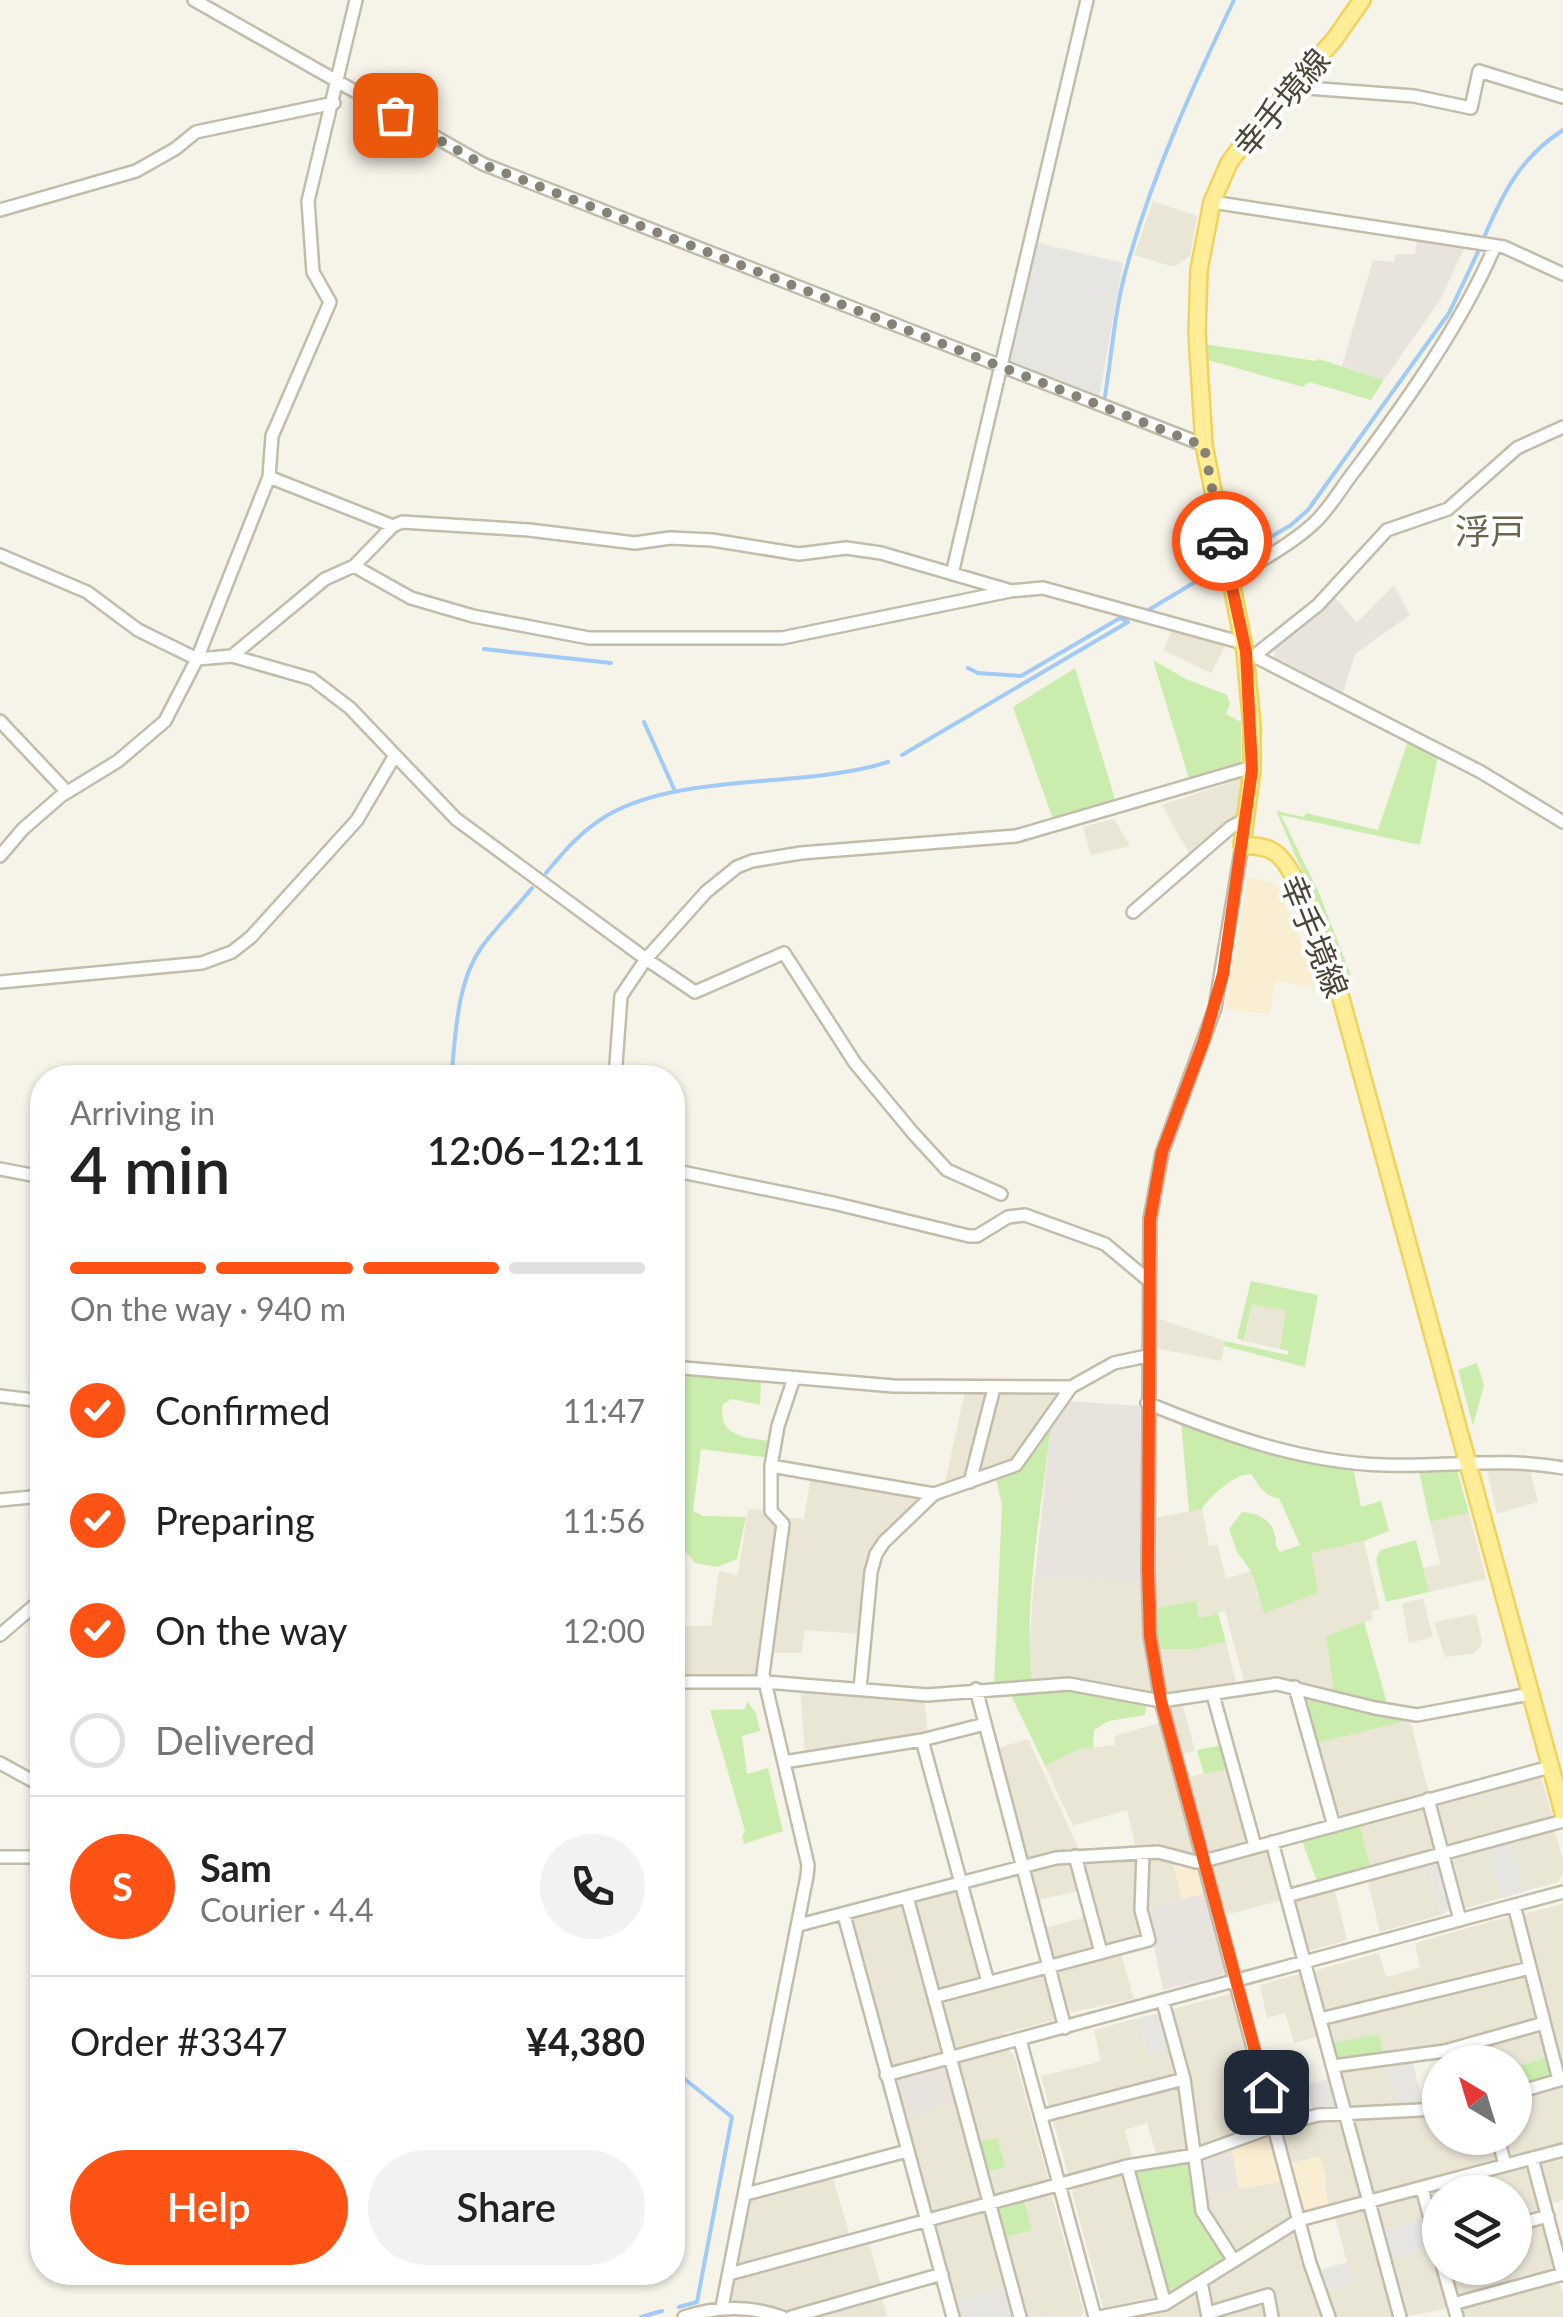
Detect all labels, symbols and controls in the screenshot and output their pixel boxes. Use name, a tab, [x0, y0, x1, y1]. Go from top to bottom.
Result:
street label: 幸手境線	[1225, 40, 1337, 164]
pin	[353, 73, 438, 158]
icon: bag	[368, 88, 423, 143]
courier	[1172, 491, 1272, 591]
district label: 浮戸	[1455, 509, 1525, 551]
icon: car	[1195, 514, 1250, 569]
street label: 幸手境線	[1273, 869, 1357, 1003]
text: Arriving in	[70, 1093, 215, 1132]
text: 12:06–12:11	[427, 1127, 645, 1173]
text: 4 min	[70, 1130, 230, 1208]
text: On the way · 940 m	[70, 1289, 346, 1328]
icon: check	[70, 1383, 125, 1438]
text: Confirmed	[155, 1387, 331, 1433]
text: 11:47	[563, 1391, 645, 1430]
icon: check	[70, 1493, 125, 1548]
text: Preparing	[155, 1497, 315, 1543]
text: 11:56	[563, 1501, 645, 1540]
icon: check	[70, 1603, 125, 1658]
text: On the way	[155, 1607, 347, 1653]
text: 12:00	[563, 1611, 645, 1650]
text: Delivered	[155, 1717, 315, 1763]
button: phone	[540, 1834, 645, 1939]
text: Sam	[200, 1844, 272, 1890]
text: S	[112, 1863, 133, 1909]
text: Courier · 4.4	[200, 1890, 374, 1929]
text: Order #3347	[70, 2018, 287, 2064]
text: ¥4,380	[526, 2018, 645, 2064]
north arrow	[1422, 2045, 1532, 2155]
map controls	[1422, 2045, 1532, 2285]
pin	[1224, 2050, 1309, 2135]
icon: home	[1239, 2065, 1294, 2120]
button: Help	[70, 2150, 348, 2265]
button: Share	[368, 2150, 645, 2265]
button: layers	[1422, 2175, 1532, 2285]

